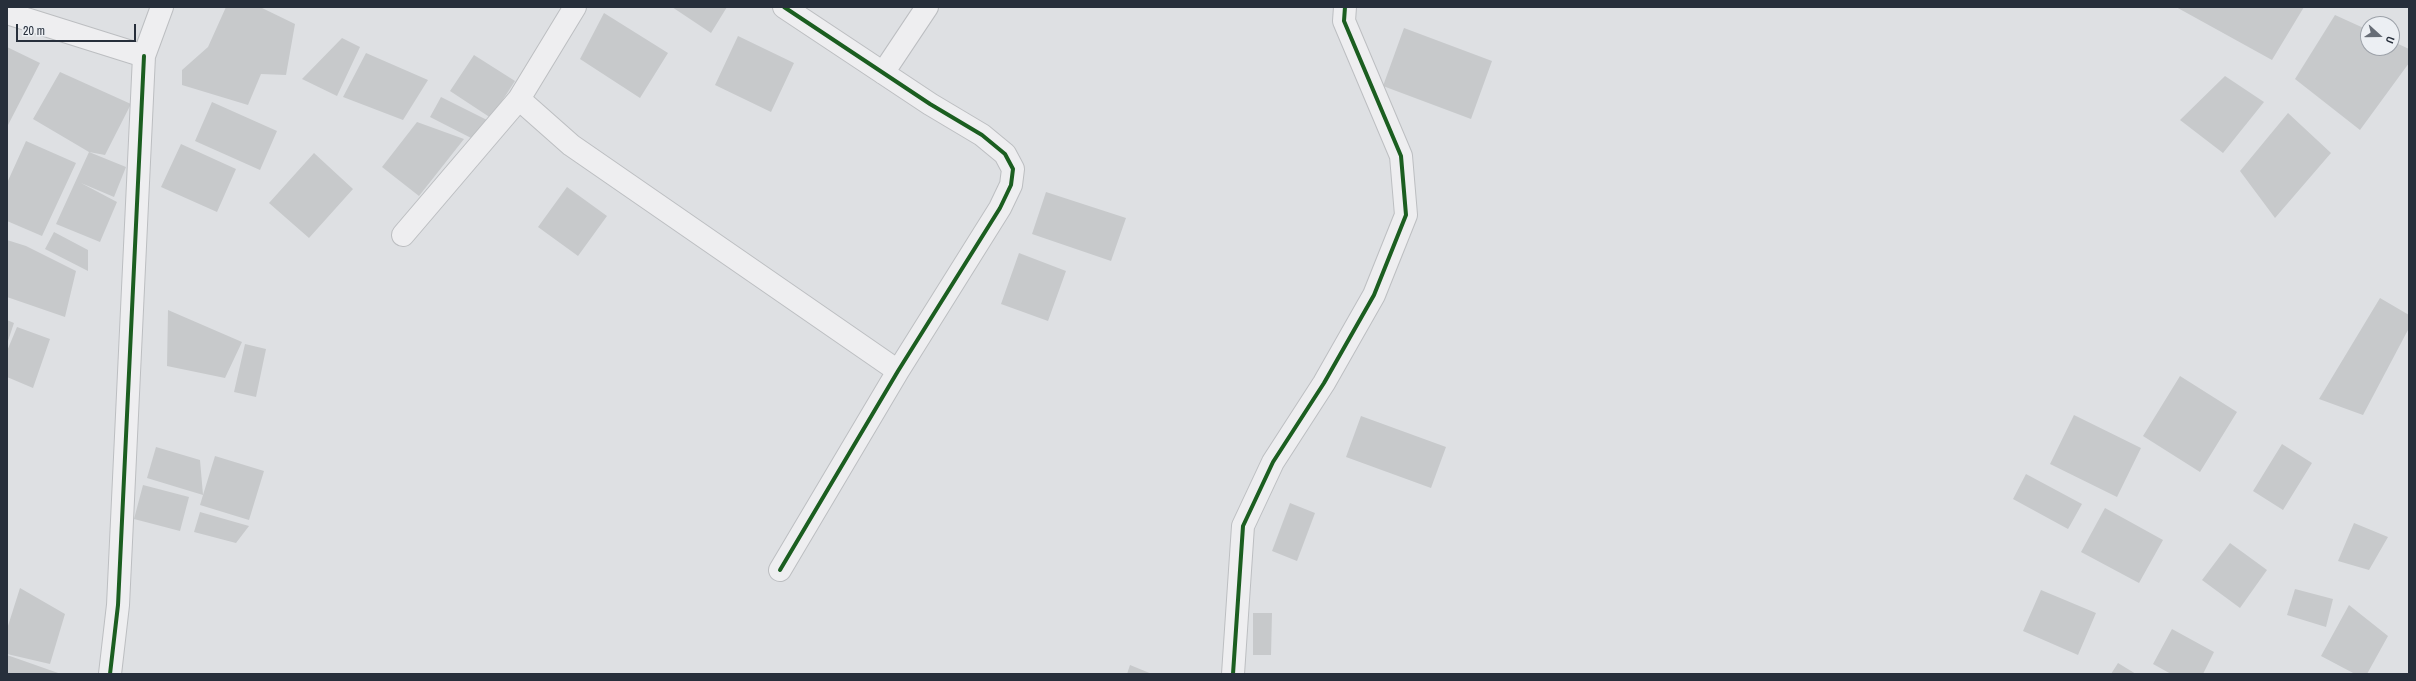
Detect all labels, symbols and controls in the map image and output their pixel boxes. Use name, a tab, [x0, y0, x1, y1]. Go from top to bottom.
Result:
scale bar	[18, 16, 138, 42]
north arrow	[2360, 16, 2400, 56]
text: 20 m	[23, 23, 45, 39]
text: U	[2383, 34, 2398, 45]

